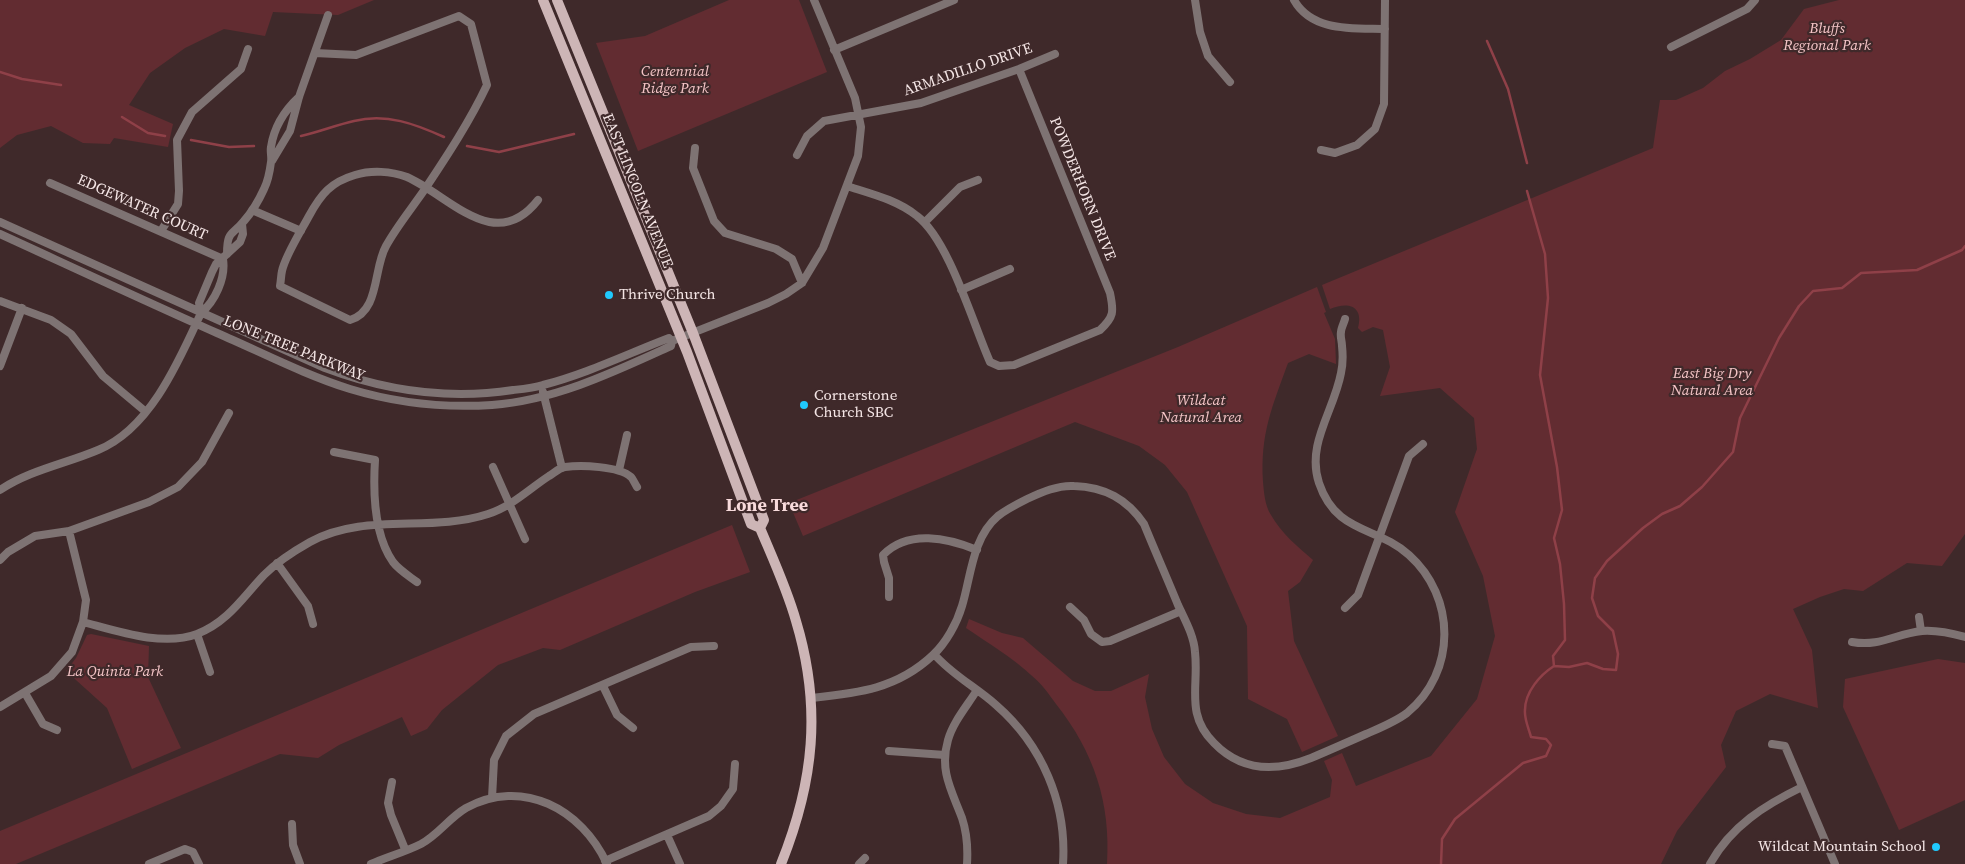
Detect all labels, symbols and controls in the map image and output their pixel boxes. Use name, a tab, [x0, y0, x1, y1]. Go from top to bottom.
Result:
park label: Bluffs Regional Park	[1783, 20, 1871, 55]
street label: ARMADILLO DRIVE	[901, 40, 1035, 100]
park label: Centennial Ridge Park	[641, 63, 709, 98]
street label: EAST LINCOLN AVENUE	[598, 111, 676, 271]
street label: POWDERHORN DRIVE	[1045, 115, 1119, 263]
street label: EDGEWATER COURT	[74, 171, 210, 245]
place label: Thrive Church	[619, 286, 716, 304]
marker: Thrive Church	[603, 289, 615, 301]
street label: LONE TREE PARKWAY	[221, 312, 367, 386]
park label: East Big Dry Natural Area	[1671, 365, 1753, 400]
place label: Cornerstone Church SBC	[814, 387, 897, 422]
park label: Wildcat Natural Area	[1160, 392, 1242, 427]
marker: Cornerstone Church SBC	[798, 399, 810, 411]
district label: Lone Tree	[726, 495, 808, 517]
park label: La Quinta Park	[67, 663, 163, 681]
place label: Wildcat Mountain School	[1758, 838, 1926, 856]
marker: Wildcat Mountain School	[1930, 841, 1942, 853]

